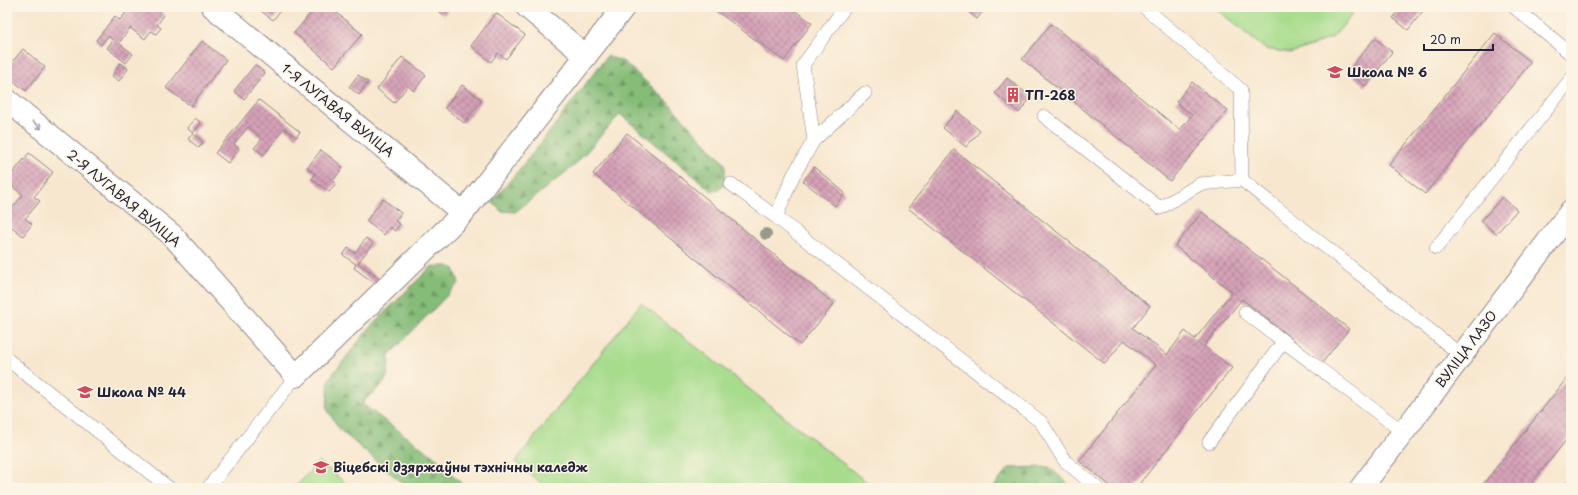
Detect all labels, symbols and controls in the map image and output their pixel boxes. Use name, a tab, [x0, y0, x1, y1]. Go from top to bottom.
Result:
scale bar	[1424, 26, 1493, 52]
text: 20 m	[1430, 30, 1461, 48]
street label: 1-Я ЛУГАВАЯ ВУЛІЦА	[278, 58, 399, 161]
place label: Школа № 6	[1347, 62, 1427, 81]
school or university icon: Школа № 6	[1326, 63, 1344, 81]
place label: ТП-268	[1025, 85, 1076, 104]
building icon: ТП-268	[1004, 86, 1022, 104]
one-way arrow	[32, 120, 43, 129]
street label: 2-Я ЛУГАВАЯ ВУЛІЦА	[63, 144, 185, 251]
street label: ВУЛІЦА ЛАЗО	[1430, 306, 1501, 391]
place label: Школа № 44	[97, 382, 186, 401]
school or university icon: Школа № 44	[76, 383, 94, 401]
place label: Віцебскі дзяржаўны тэхнічны каледж	[333, 457, 588, 476]
school or university icon: Віцебскі дзяржаўны тэхнічны каледж	[312, 458, 330, 476]

